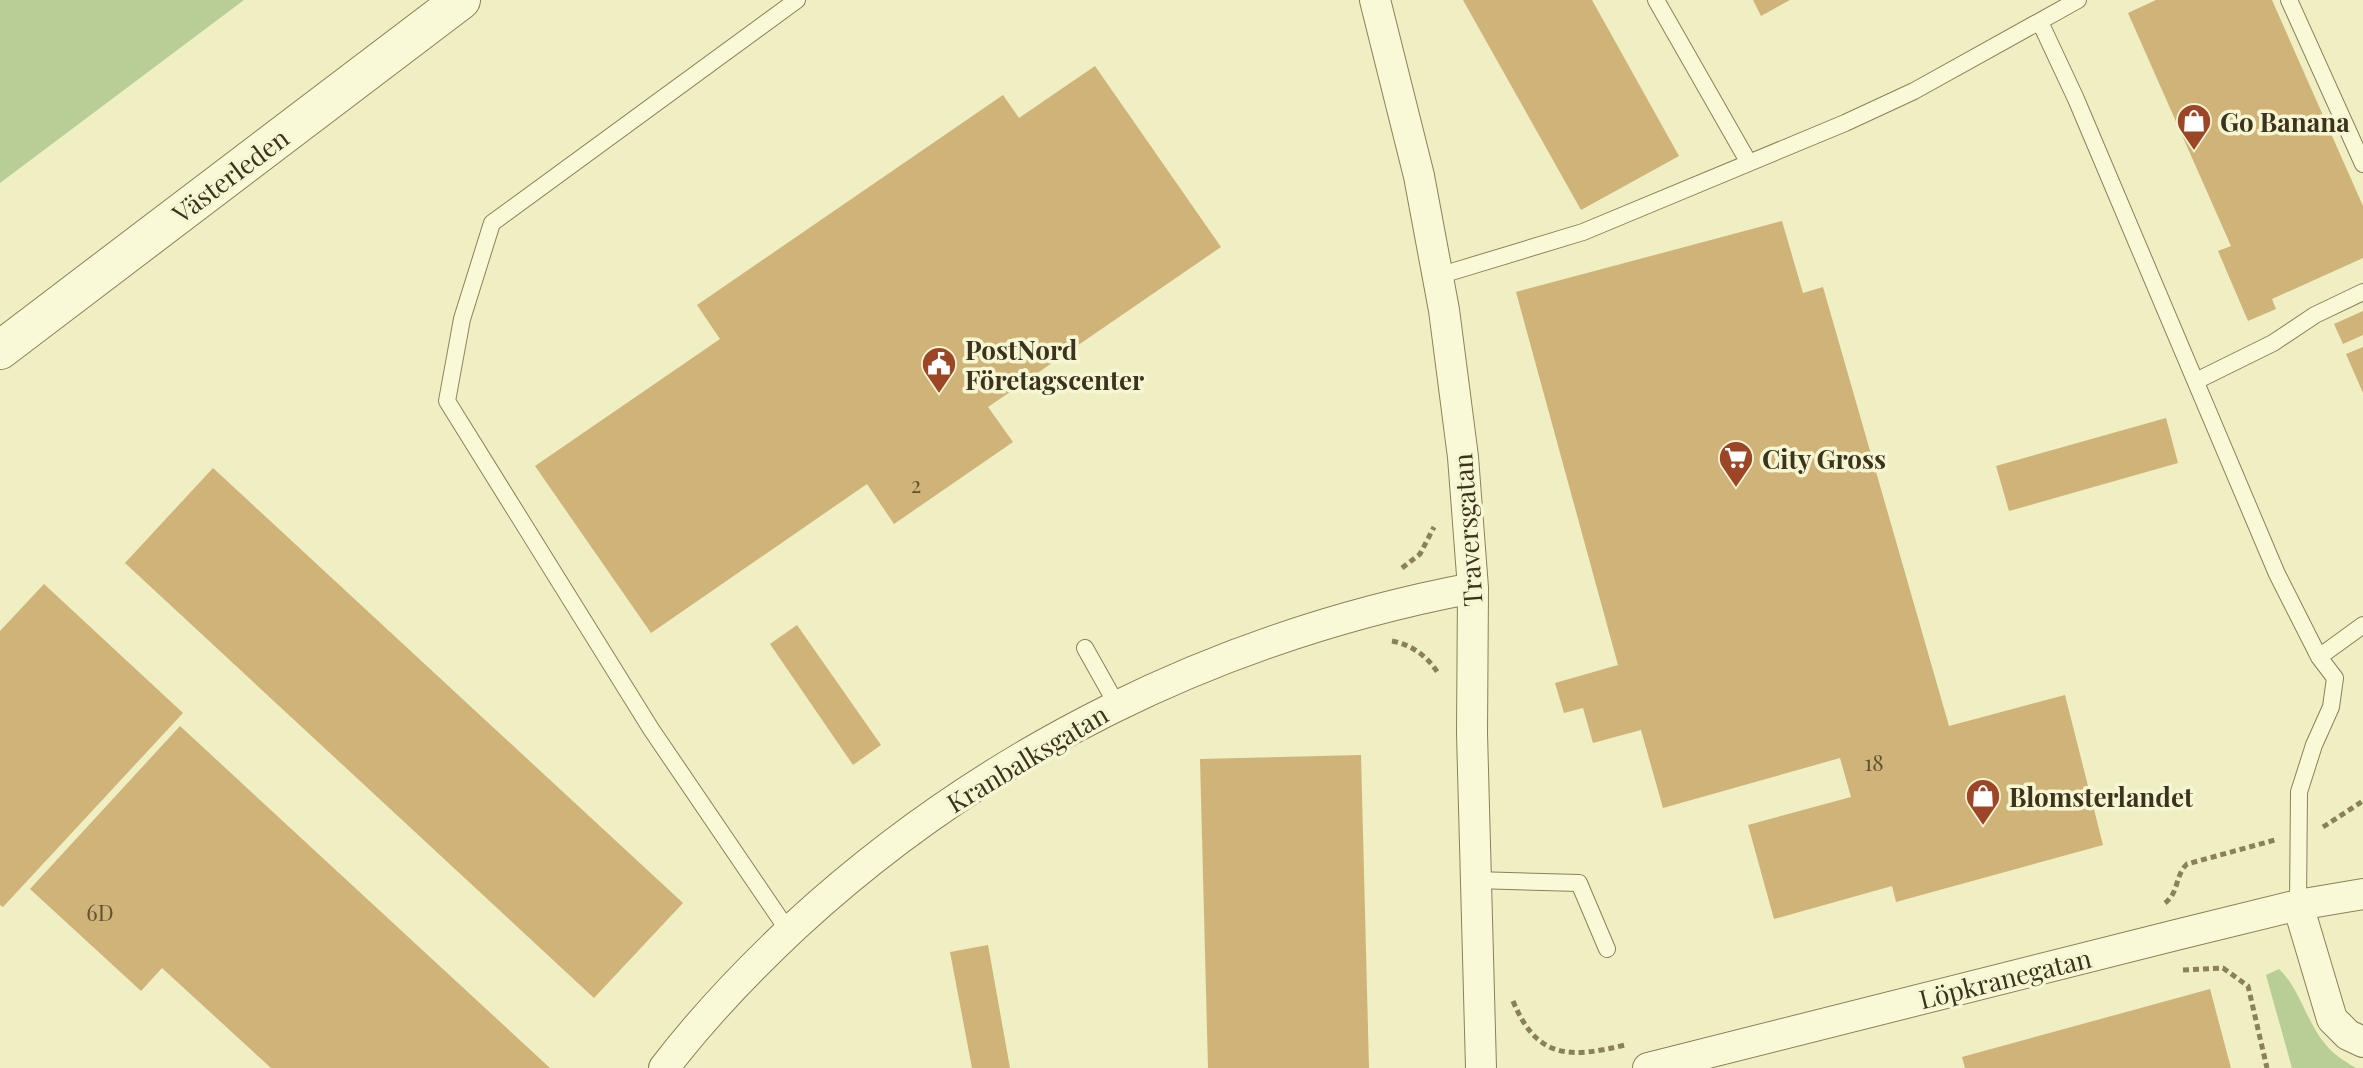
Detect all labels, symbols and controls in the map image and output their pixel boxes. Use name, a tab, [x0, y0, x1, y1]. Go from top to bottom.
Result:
shop icon: Go Banana	[2175, 102, 2213, 152]
place label: Go Banana	[2220, 104, 2350, 139]
street label: Västerleden	[164, 119, 296, 231]
place label: PostNord Företagscenter	[965, 332, 1144, 397]
public building icon: PostNord Företagscenter	[920, 345, 958, 395]
supermarket icon: City Gross	[1717, 439, 1755, 489]
place label: City Gross	[1762, 441, 1886, 476]
street label: Traversgatan	[1444, 452, 1490, 608]
house number: 2	[911, 469, 921, 499]
street label: Kranbalksgatan	[940, 696, 1114, 820]
house number: 18	[1864, 747, 1884, 777]
shop icon: Blomsterlandet	[1964, 777, 2002, 827]
place label: Blomsterlandet	[2009, 779, 2194, 814]
house number: 6D	[86, 897, 114, 927]
street label: Löpkranegatan	[1915, 940, 2095, 1016]

